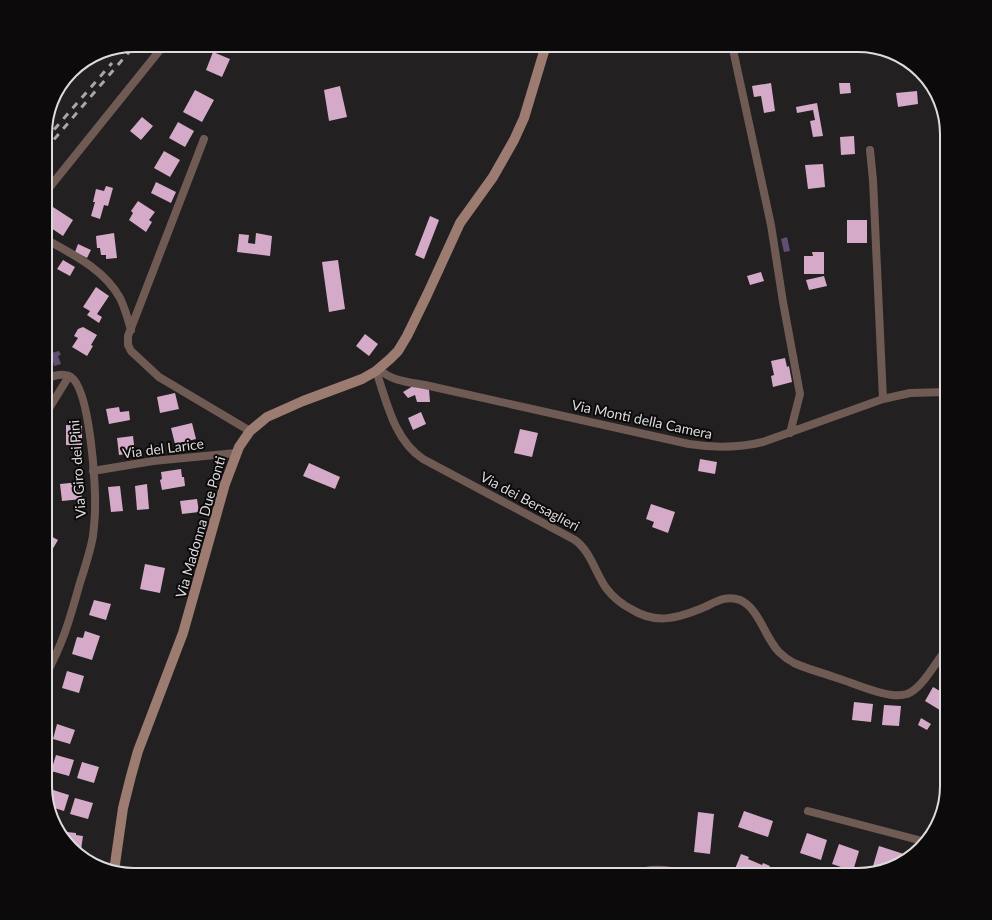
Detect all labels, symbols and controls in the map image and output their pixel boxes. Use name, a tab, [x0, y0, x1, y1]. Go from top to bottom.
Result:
street label: Via Monti della Camera	[570, 396, 714, 442]
street label: Via Giro dei Pini	[65, 419, 89, 519]
street label: Via del Larice	[121, 435, 205, 461]
street label: Via Madonna Due Ponti	[172, 454, 228, 600]
street label: Via dei Bersaglieri	[478, 468, 582, 534]

